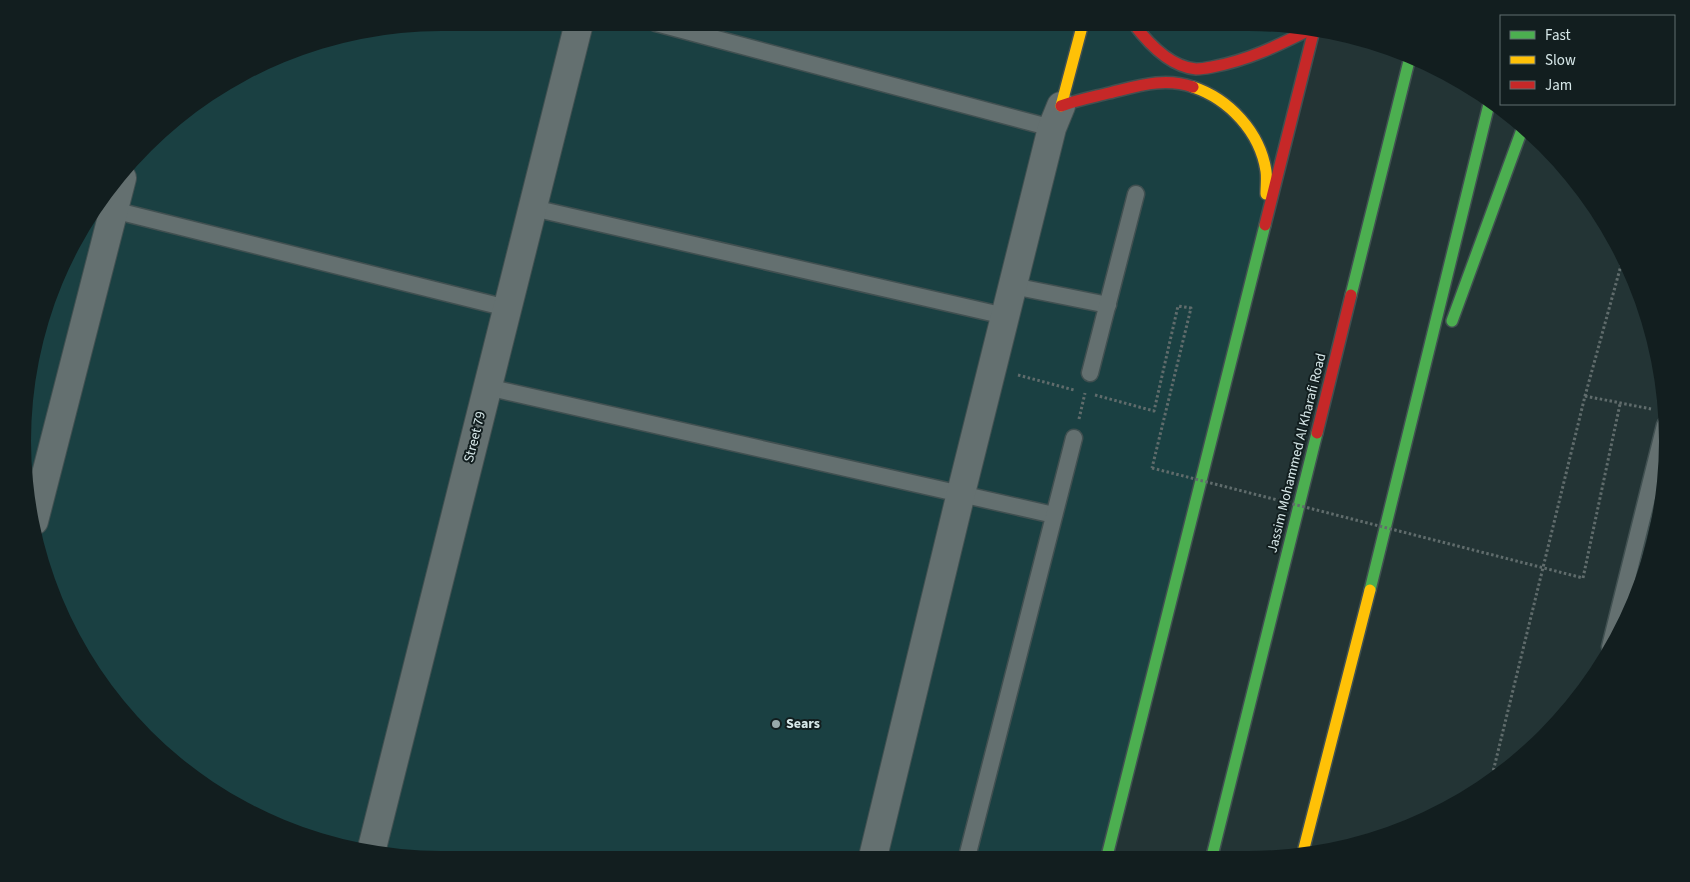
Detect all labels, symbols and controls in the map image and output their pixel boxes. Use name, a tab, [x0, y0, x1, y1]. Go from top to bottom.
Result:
legend	[1500, 15, 1675, 105]
text: Fast	[1545, 25, 1571, 46]
text: Slow	[1545, 50, 1576, 71]
text: Jam	[1545, 75, 1572, 96]
street label: Jassim Mohammed Al Kharafi Road	[1262, 351, 1332, 555]
street label: Street 79	[459, 409, 491, 465]
place label: Sears	[786, 714, 820, 734]
marker: Sears	[770, 718, 782, 730]

